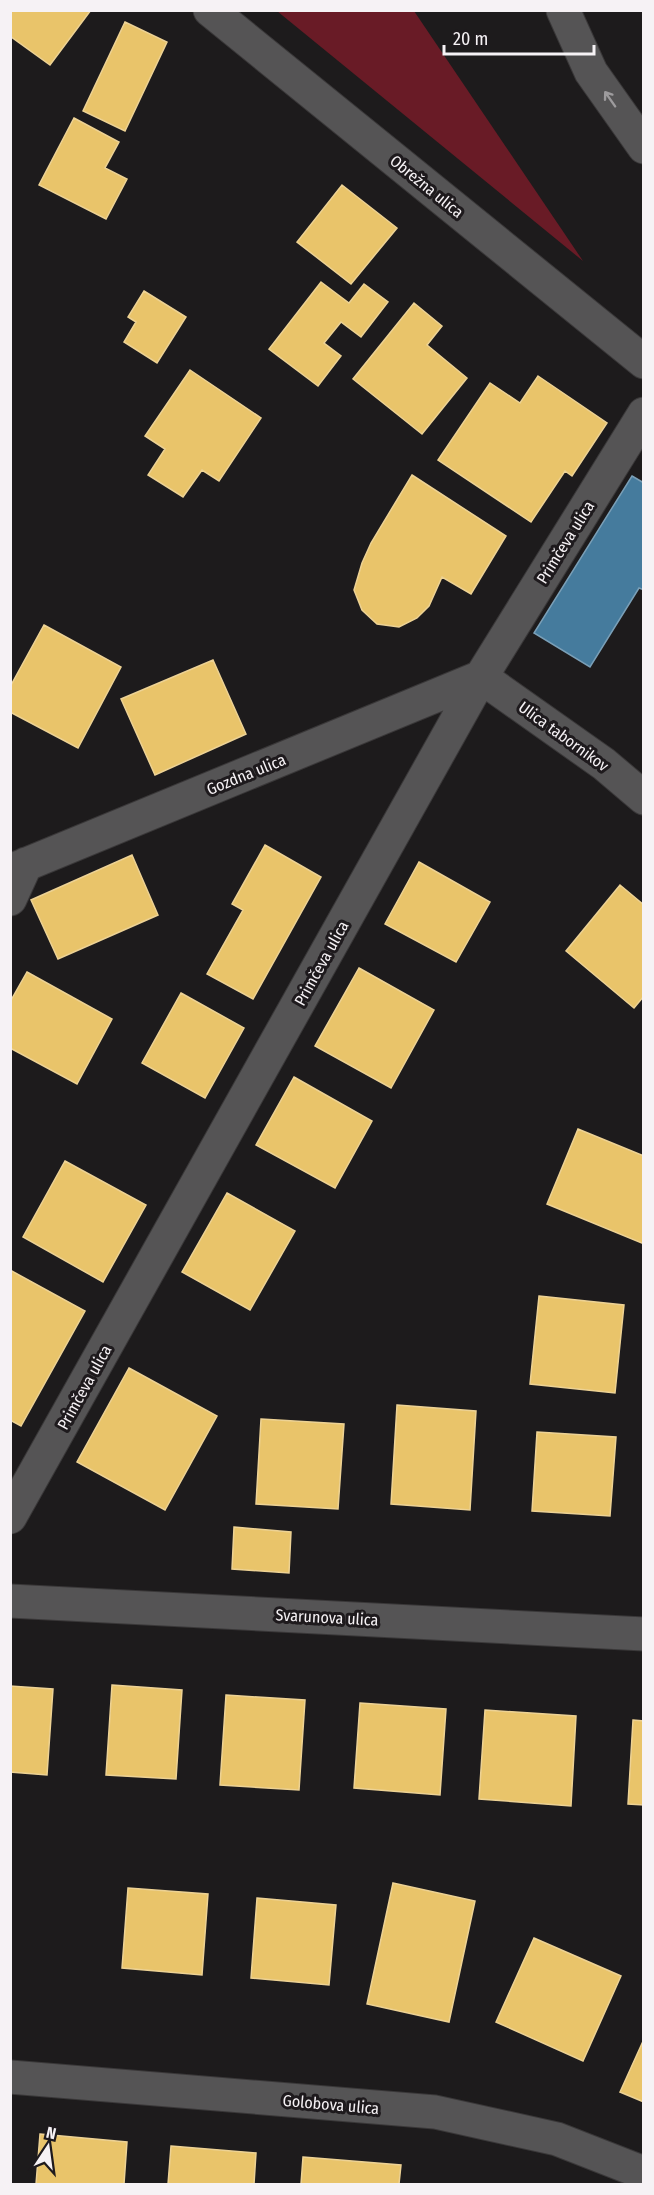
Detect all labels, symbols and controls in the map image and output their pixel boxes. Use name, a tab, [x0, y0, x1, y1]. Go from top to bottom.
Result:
scale bar	[444, 18, 594, 56]
text: 20 m	[453, 28, 488, 50]
one-way arrow	[604, 92, 616, 108]
street label: Obrežna ulica	[386, 151, 467, 222]
street label: Primčeva ulica	[532, 497, 598, 587]
street label: Ulica tabornikov	[515, 697, 612, 775]
street label: Gozdna ulica	[204, 750, 289, 799]
street label: Primčeva ulica	[290, 917, 353, 1009]
street label: Primčeva ulica	[53, 1341, 116, 1433]
street label: Svarunova ulica	[275, 1605, 379, 1630]
street label: Golobova ulica	[282, 2091, 380, 2118]
north arrow	[18, 2117, 78, 2177]
text: N	[44, 2123, 58, 2143]

